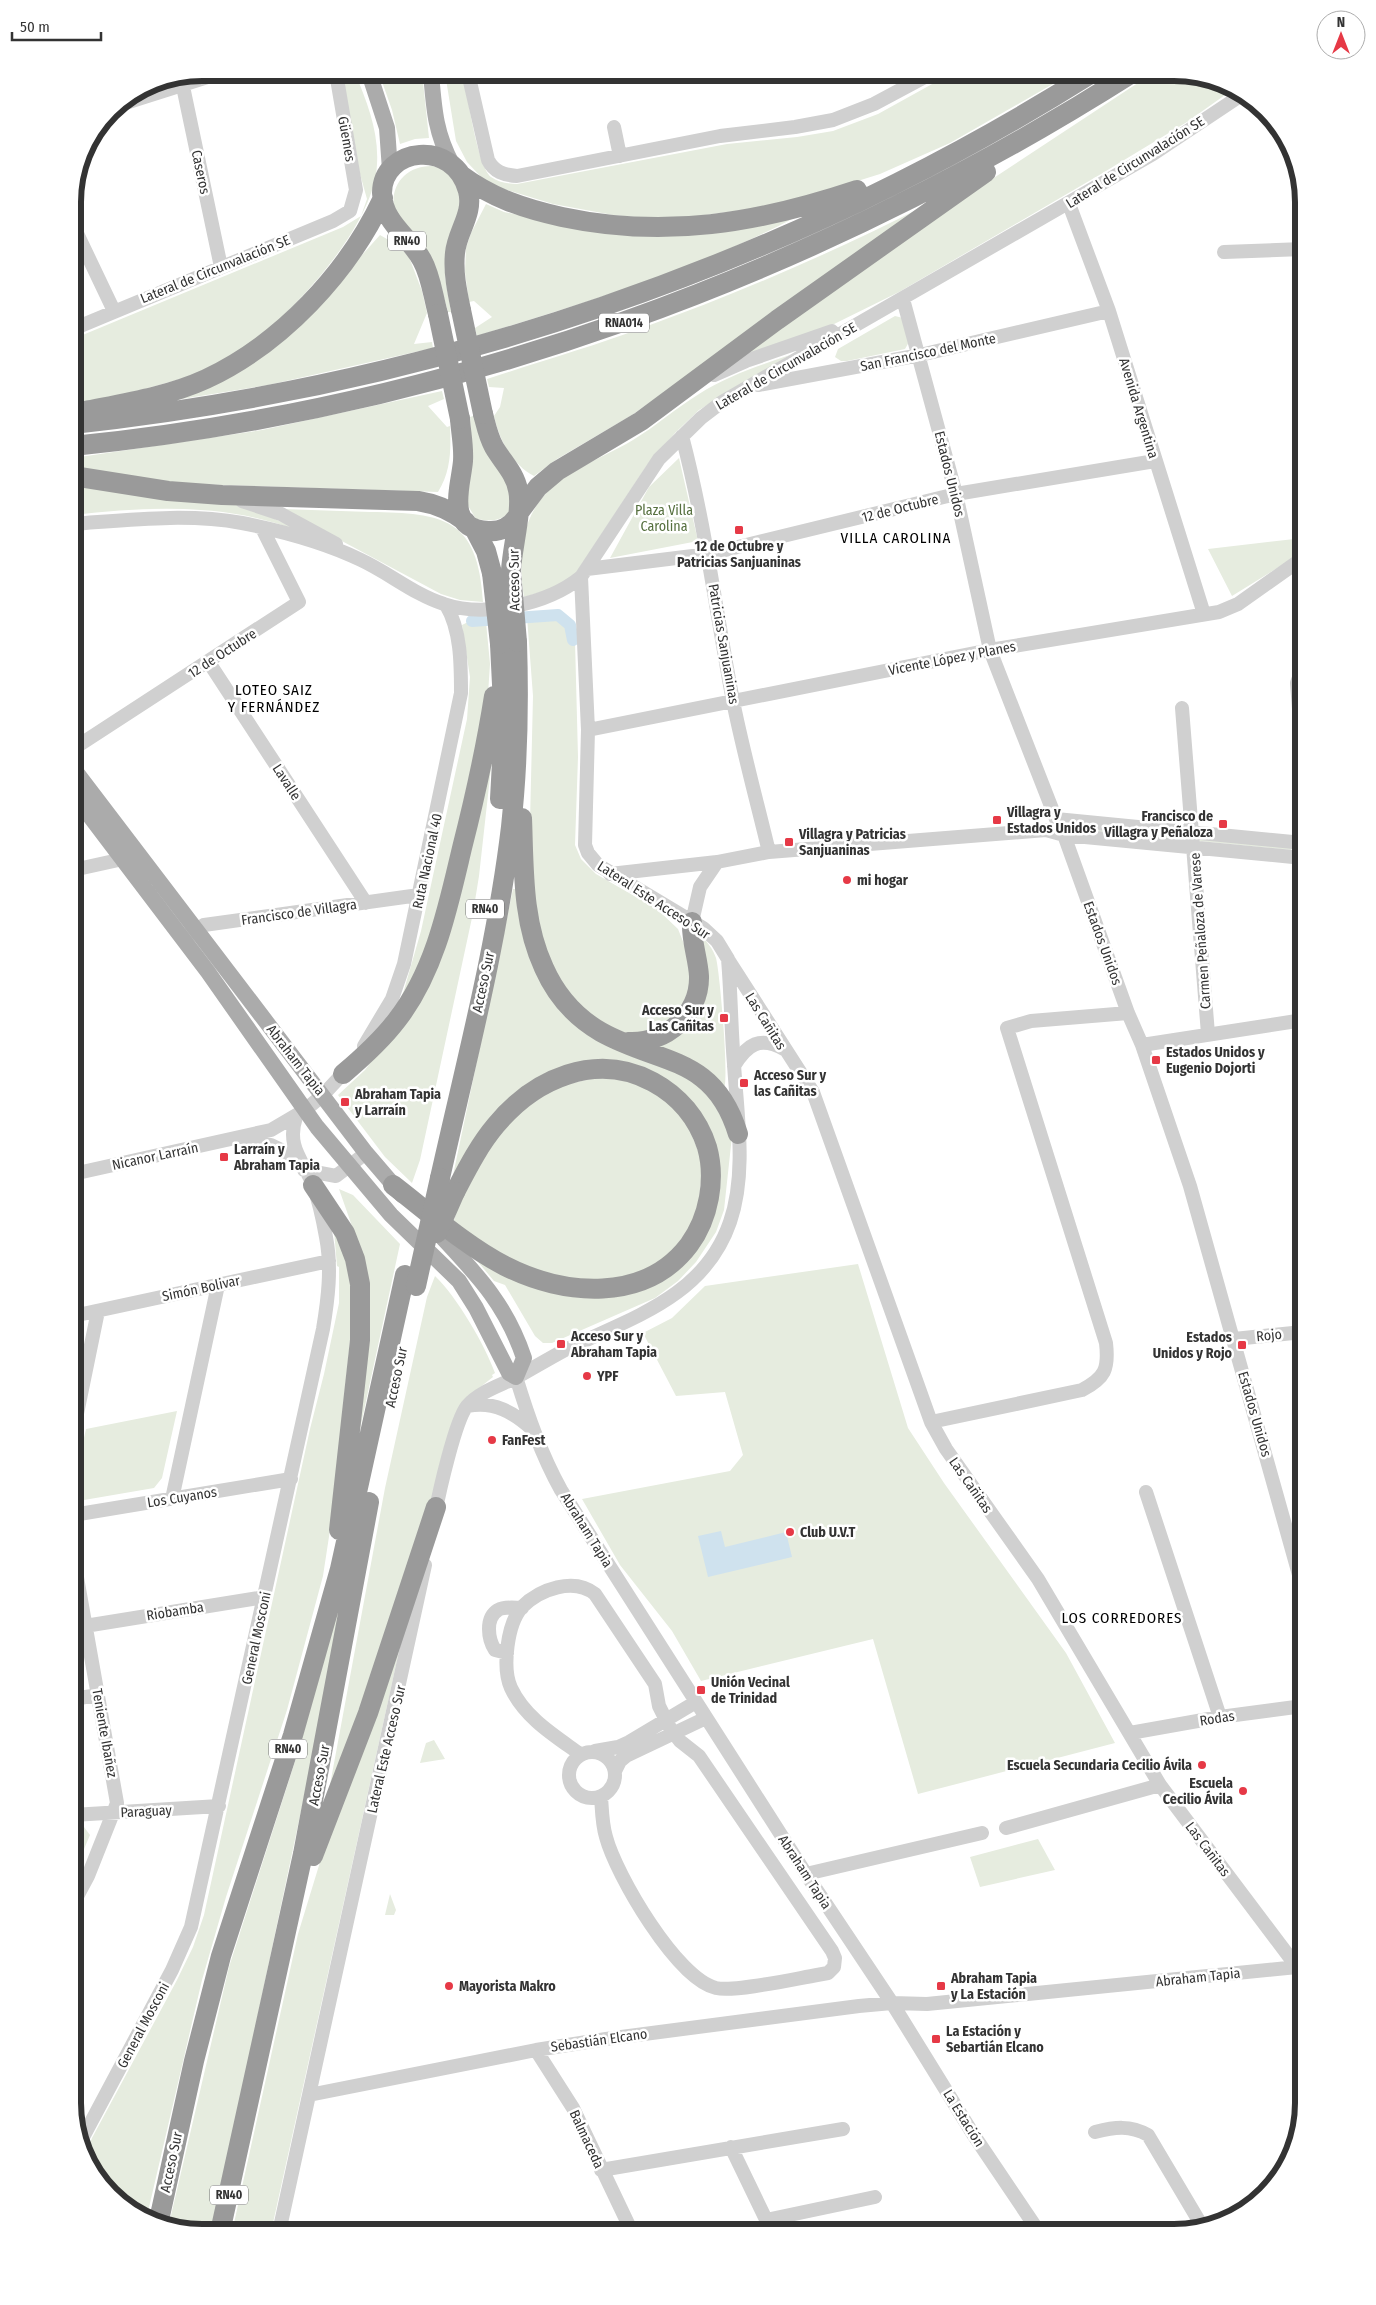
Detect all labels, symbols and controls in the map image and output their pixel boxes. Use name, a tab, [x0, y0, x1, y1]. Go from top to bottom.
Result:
scale bar	[12, 10, 101, 42]
north arrow	[1316, 10, 1366, 60]
text: N	[1337, 14, 1345, 31]
text: 50 m	[20, 18, 50, 36]
street label: Lateral de Circunvalación SE	[1063, 113, 1208, 212]
street label: Güemes	[334, 115, 359, 163]
street label: Caseros	[188, 149, 213, 196]
street label: Lateral de Circunvalación SE	[138, 231, 293, 307]
road number: RN40	[388, 232, 426, 250]
road number: RNA014	[599, 314, 649, 332]
street label: Lateral de Circunvalación SE	[713, 319, 860, 414]
street label: San Francisco del Monte	[859, 330, 997, 375]
street label: Avenida Argentina	[1115, 356, 1162, 461]
street label: Estados Unidos	[931, 429, 968, 519]
street label: 12 de Octubre	[860, 491, 940, 526]
park label: Plaza Villa Carolina	[635, 502, 693, 535]
marker: 12 de Octubre y Patricias Sanjuaninas	[733, 524, 745, 536]
district label: VILLA CAROLINA	[841, 529, 951, 547]
place label: 12 de Octubre y Patricias Sanjuaninas	[677, 538, 801, 571]
street label: Acceso Sur	[505, 549, 524, 611]
street label: Patricias Sanjuaninas	[705, 583, 742, 706]
street label: 12 de Octubre	[185, 625, 260, 682]
street label: Vicente López y Planes	[887, 638, 1017, 679]
district label: LOTEO SAIZ Y FERNÁNDEZ	[228, 681, 320, 716]
street label: Lavalle	[269, 761, 305, 804]
place label: Villagra y Estados Unidos	[1006, 804, 1096, 837]
place label: Francisco de Villagra y Peñaloza	[1103, 808, 1213, 841]
street label: Ruta Nacional 40	[409, 812, 446, 910]
marker: Villagra y Estados Unidos	[991, 814, 1003, 826]
marker: Francisco de Villagra y Peñaloza	[1217, 818, 1229, 830]
place label: Villagra y Patricias Sanjuaninas	[798, 826, 906, 859]
marker: Villagra y Patricias Sanjuaninas	[783, 836, 795, 848]
street label: Carmen Peñaloza de Varese	[1187, 852, 1214, 1010]
street label: Lateral Este Acceso Sur	[594, 858, 713, 943]
place label: mi hogar	[857, 872, 909, 889]
marker: mi hogar	[841, 874, 853, 886]
street label: Francisco de Villagra	[240, 896, 358, 929]
street label: Estados Unidos	[1080, 899, 1126, 987]
road number: RN40	[466, 900, 504, 919]
street label: Acceso Sur	[469, 950, 498, 1014]
street label: Las Cañitas	[741, 990, 790, 1053]
place label: Acceso Sur y Las Cañitas	[641, 1002, 714, 1035]
marker: Acceso Sur y Las Cañitas	[718, 1012, 730, 1024]
street label: Abraham Tapia	[263, 1022, 329, 1099]
place label: Estados Unidos y Eugenio Dojorti	[1166, 1044, 1265, 1077]
marker: Estados Unidos y Eugenio Dojorti	[1150, 1054, 1162, 1066]
place label: Acceso Sur y las Cañitas	[753, 1067, 826, 1100]
marker: Acceso Sur y las Cañitas	[738, 1077, 750, 1089]
place label: Abraham Tapia y Larraín	[354, 1086, 441, 1119]
marker: Abraham Tapia y Larraín	[339, 1096, 351, 1108]
street label: Nicanor Larraín	[110, 1139, 200, 1174]
place label: Larraín y Abraham Tapia	[233, 1141, 320, 1174]
marker: Larraín y Abraham Tapia	[218, 1151, 230, 1163]
street label: Simón Bolivar	[161, 1272, 242, 1305]
street label: Rojo	[1255, 1326, 1283, 1345]
place label: Acceso Sur y Abraham Tapia	[570, 1328, 657, 1361]
place label: Estados Unidos y Rojo	[1153, 1329, 1233, 1362]
marker: Acceso Sur y Abraham Tapia	[555, 1338, 567, 1350]
marker: Estados Unidos y Rojo	[1236, 1339, 1248, 1351]
street label: Acceso Sur	[382, 1345, 411, 1409]
place label: YPF	[596, 1368, 619, 1385]
marker: YPF	[581, 1370, 593, 1382]
street label: Estados Unidos	[1234, 1370, 1275, 1459]
place label: FanFest	[502, 1432, 547, 1449]
marker: FanFest	[486, 1434, 498, 1446]
street label: Las Cañitas	[945, 1454, 996, 1516]
street label: Los Cuyanos	[146, 1484, 218, 1511]
street label: Abraham Tapia	[557, 1490, 616, 1571]
place label: Club U.V.T	[800, 1524, 855, 1541]
marker: Club U.V.T	[784, 1526, 796, 1538]
street label: General Mosconi	[238, 1590, 275, 1686]
street label: Riobamba	[145, 1599, 205, 1624]
district label: LOS CORREDORES	[1061, 1609, 1183, 1627]
place label: Unión Vecinal de Trinidad	[711, 1674, 790, 1707]
street label: Lateral Este Acceso Sur	[363, 1683, 410, 1815]
marker: Unión Vecinal de Trinidad	[695, 1684, 707, 1696]
street label: Teniente Ibañez	[88, 1687, 121, 1779]
street label: Rodas	[1198, 1707, 1236, 1730]
road number: RN40	[269, 1740, 307, 1758]
street label: Acceso Sur	[305, 1743, 334, 1807]
place label: Escuela Secundaria Cecilio Ávila	[1007, 1756, 1192, 1774]
marker: Escuela Secundaria Cecilio Ávila	[1196, 1759, 1208, 1771]
place label: Escuela Cecilio Ávila	[1163, 1775, 1233, 1808]
marker: Escuela Cecilio Ávila	[1237, 1785, 1249, 1797]
street label: Paraguay	[120, 1802, 173, 1821]
street label: Las Cañitas	[1182, 1819, 1234, 1880]
street label: Abraham Tapia	[774, 1832, 835, 1913]
street label: Abraham Tapia	[1155, 1965, 1241, 1990]
place label: Abraham Tapia y La Estación	[950, 1970, 1037, 2003]
place label: Mayorista Makro	[459, 1978, 556, 1995]
street label: General Mosconi	[114, 1979, 173, 2071]
marker: Mayorista Makro	[443, 1980, 455, 1992]
marker: Abraham Tapia y La Estación	[935, 1980, 947, 1992]
place label: La Estación y Sebartián Elcano	[946, 2023, 1044, 2056]
street label: Sebastián Elcano	[550, 2025, 648, 2056]
marker: La Estación y Sebartián Elcano	[930, 2033, 942, 2045]
street label: La Estación	[939, 2086, 988, 2150]
street label: Balmaceda	[566, 2107, 608, 2171]
street label: Acceso Sur	[157, 2130, 186, 2194]
road number: RN40	[210, 2186, 248, 2204]

